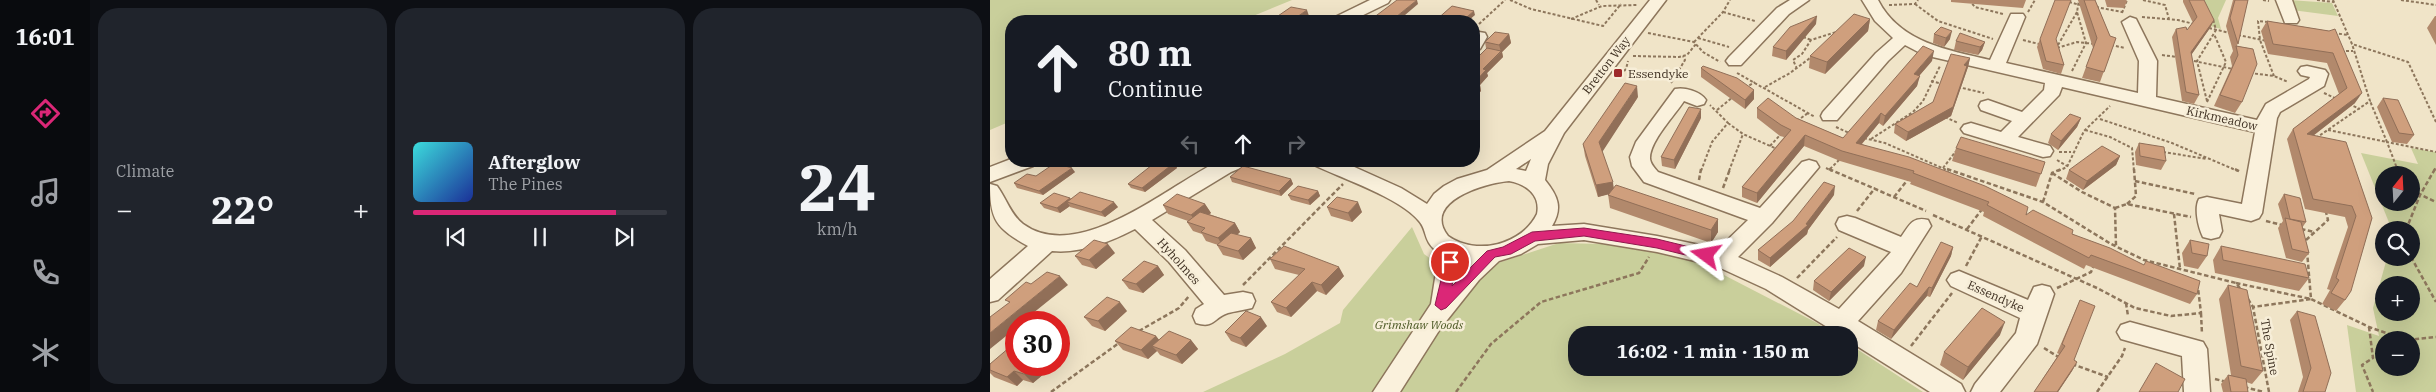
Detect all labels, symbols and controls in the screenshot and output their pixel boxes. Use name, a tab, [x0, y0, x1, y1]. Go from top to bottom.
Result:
text: 16:01	[15, 22, 75, 51]
text: 80 m	[1108, 30, 1192, 76]
street label: Bretton Way	[1579, 33, 1634, 97]
icon: ahead	[1025, 35, 1090, 100]
place label: Essendyke	[1628, 66, 1688, 81]
marker: Essendyke	[1612, 67, 1624, 79]
text: Continue	[1108, 74, 1203, 103]
icon: directions	[28, 96, 63, 131]
street label: Kirkmeadow	[2185, 103, 2260, 134]
icon: left	[1176, 130, 1204, 158]
icon: ahead	[1229, 130, 1257, 158]
icon: right	[1282, 130, 1310, 158]
text: 24	[798, 144, 876, 229]
text: Afterglow	[488, 150, 580, 174]
text: Climate	[116, 161, 174, 181]
north arrow	[2375, 166, 2420, 211]
map controls	[2375, 166, 2420, 376]
text: The Pines	[488, 174, 563, 194]
icon: music	[28, 175, 63, 210]
text: 22°	[211, 185, 274, 234]
text: −	[116, 191, 133, 228]
text: +	[353, 191, 369, 228]
text: km/h	[817, 219, 858, 239]
button: search	[2375, 221, 2420, 266]
icon: previous	[442, 223, 470, 251]
icon: pause	[526, 223, 554, 251]
icon: next	[610, 223, 638, 251]
position arrow	[1679, 228, 1731, 280]
street label: Hyholmes	[1154, 235, 1204, 287]
pin	[1429, 241, 1471, 283]
icon: arrive	[1436, 248, 1464, 276]
icon: phone	[28, 255, 63, 290]
button: +	[2375, 276, 2420, 321]
street label: Essendyke	[1965, 277, 2027, 315]
speed limit sign: 30	[1005, 311, 1070, 376]
park label: Grimshaw Woods	[1375, 317, 1464, 332]
street label: The Spine	[2258, 318, 2282, 376]
button: −	[2375, 331, 2420, 376]
icon: climate	[28, 335, 63, 370]
text: 16:02 · 1 min · 150 m	[1617, 339, 1809, 363]

